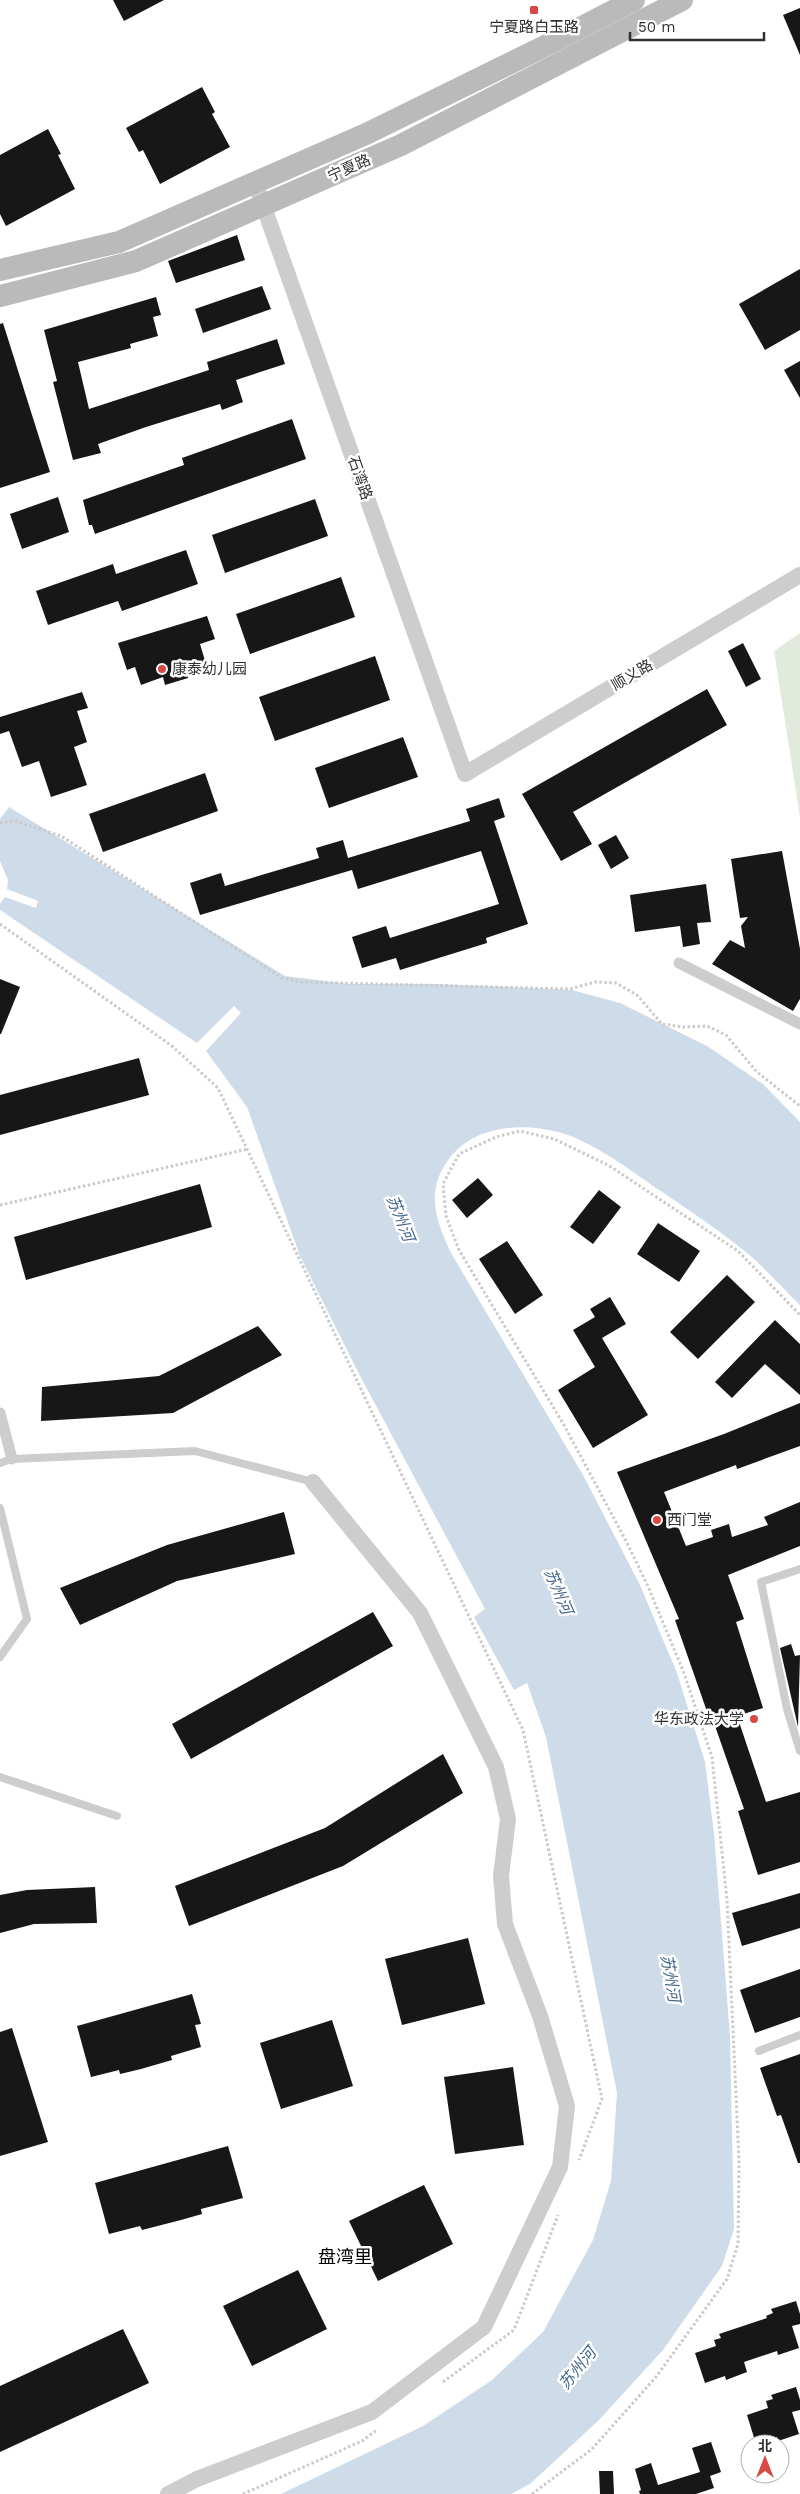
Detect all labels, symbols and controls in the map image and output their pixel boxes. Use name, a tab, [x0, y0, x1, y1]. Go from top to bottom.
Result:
marker: 宁夏路白玉路	[528, 4, 540, 16]
scale bar	[630, 10, 764, 42]
place label: 宁夏路白玉路	[489, 18, 579, 36]
text: 50 m	[638, 18, 675, 36]
street label: 宁夏路	[325, 151, 373, 185]
street label: 石湾路	[344, 454, 376, 502]
street label: 顺义路	[608, 656, 656, 694]
place label: 康泰幼儿园	[172, 660, 247, 678]
marker: 康泰幼儿园	[156, 663, 168, 675]
water label: 苏州河	[383, 1192, 419, 1247]
place label: 西门堂	[667, 1511, 712, 1529]
marker: 西门堂	[651, 1514, 663, 1526]
water label: 苏州河	[540, 1565, 578, 1620]
place label: 华东政法大学	[654, 1710, 744, 1728]
marker: 华东政法大学	[748, 1713, 760, 1725]
water label: 苏州河	[657, 1953, 685, 2006]
district label: 盘湾里	[318, 2246, 372, 2267]
water label: 苏州河	[555, 2341, 602, 2393]
north arrow	[740, 2434, 790, 2484]
text: 北	[758, 2438, 772, 2454]

